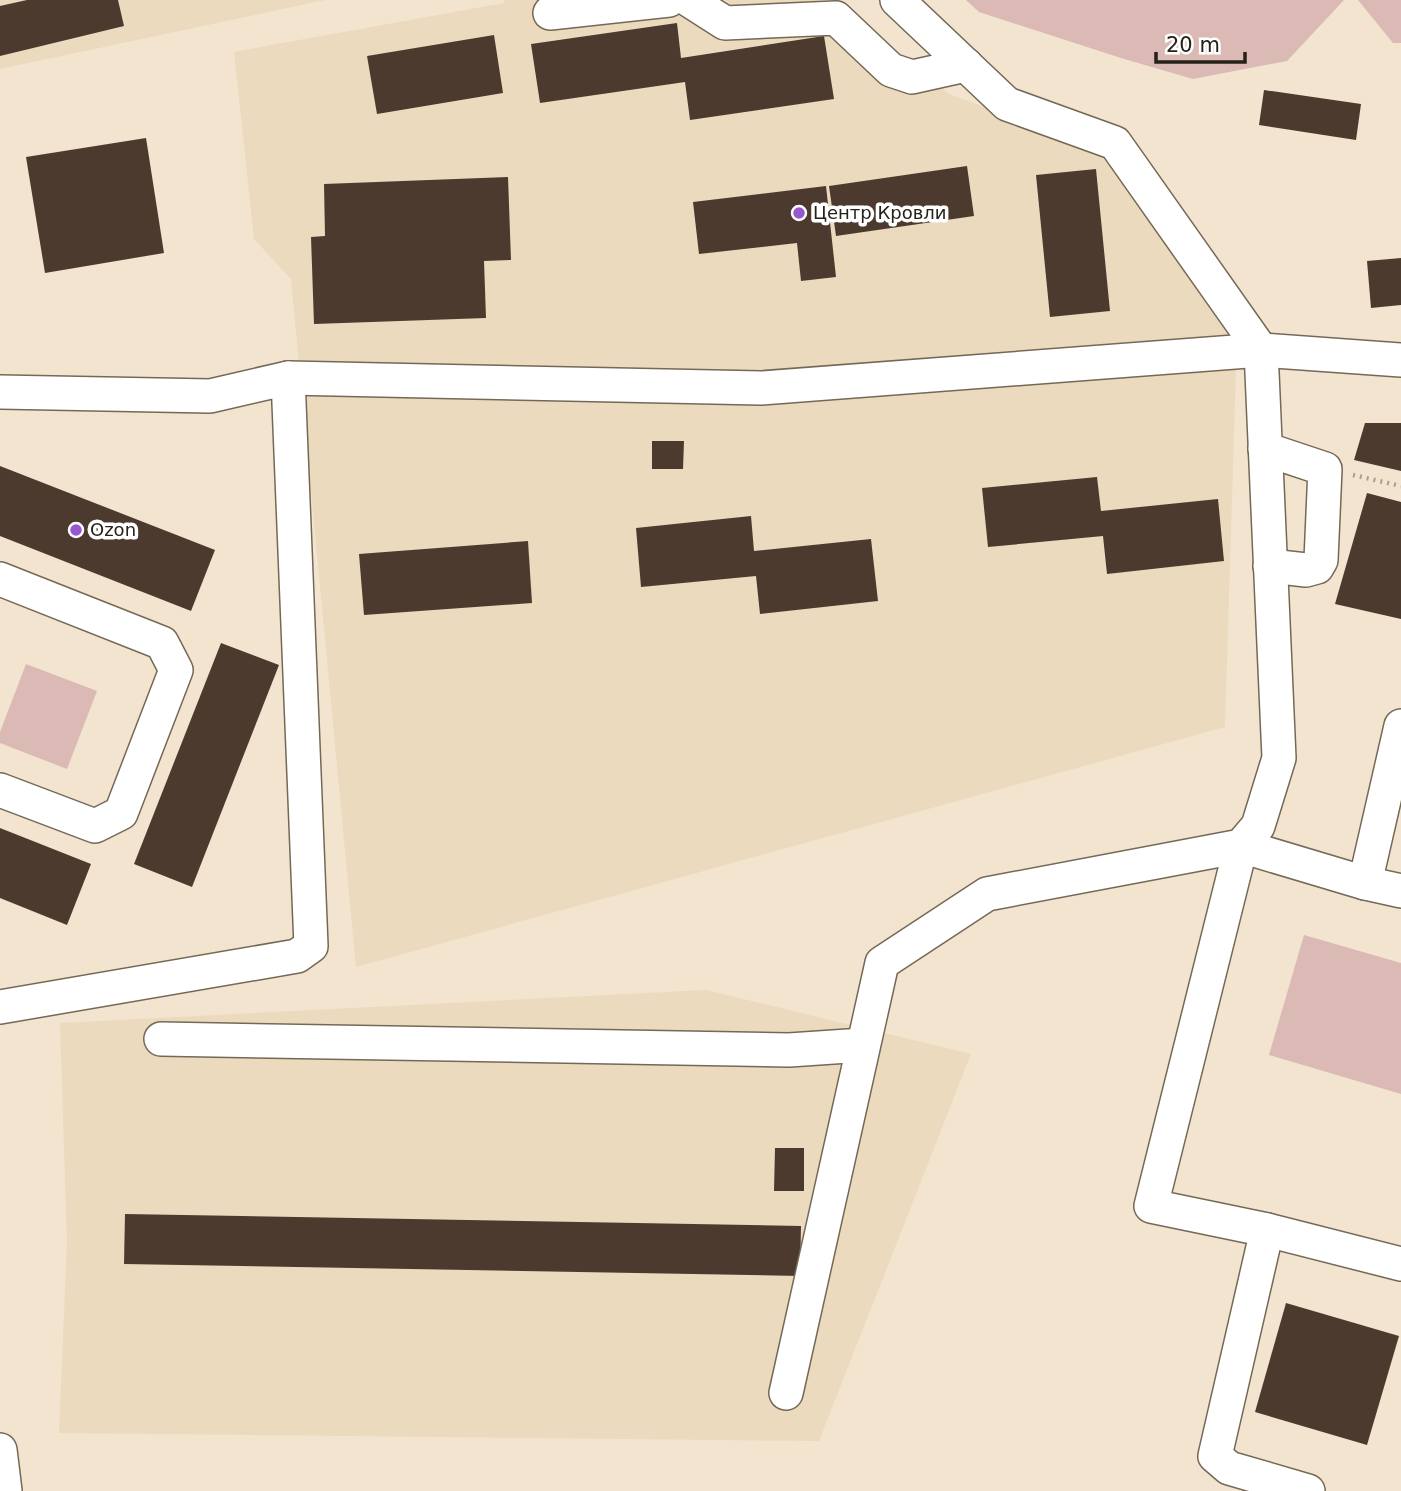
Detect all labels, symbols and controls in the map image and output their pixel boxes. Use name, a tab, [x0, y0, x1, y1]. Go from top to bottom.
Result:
scale bar	[1156, 21, 1245, 65]
text: 20 m	[1166, 33, 1220, 57]
place label: Центр Кровли	[813, 202, 946, 223]
marker: Центр Кровли	[791, 205, 807, 221]
place label: Ozon	[90, 519, 136, 540]
marker: Ozon	[68, 522, 84, 538]

